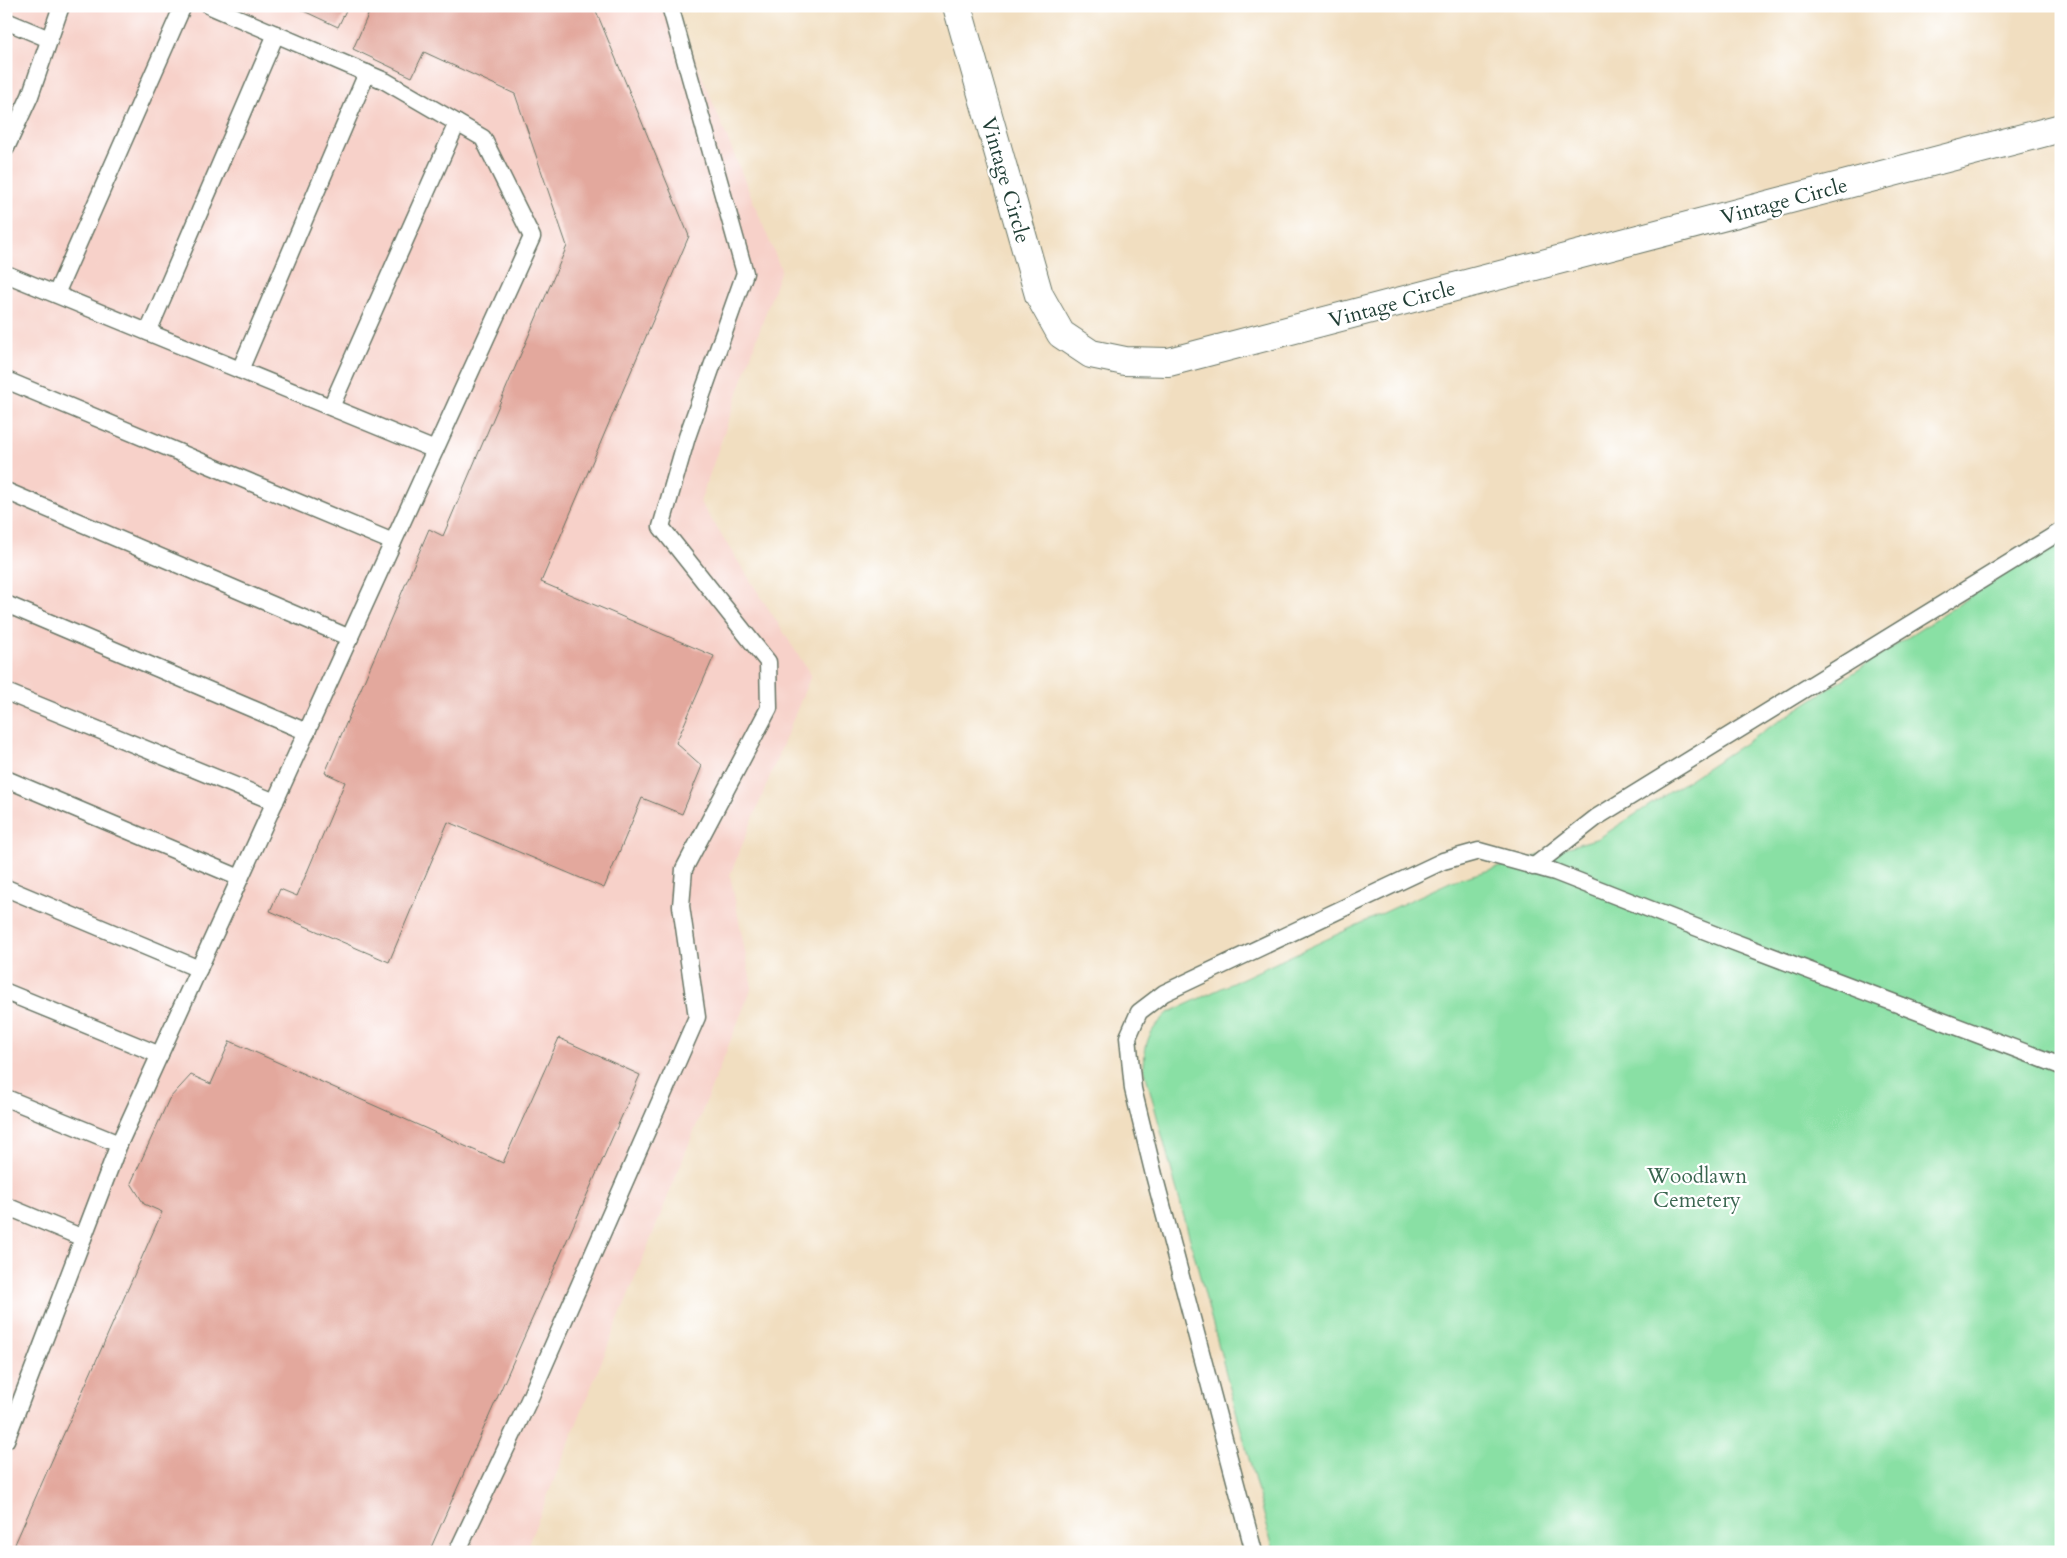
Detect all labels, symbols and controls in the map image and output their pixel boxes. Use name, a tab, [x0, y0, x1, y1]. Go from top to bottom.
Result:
street label: Vintage Circle	[974, 114, 1037, 247]
street label: Vintage Circle	[1718, 171, 1851, 232]
street label: Vintage Circle	[1326, 274, 1459, 335]
park label: Woodlawn Cemetery	[1646, 1162, 1747, 1215]

